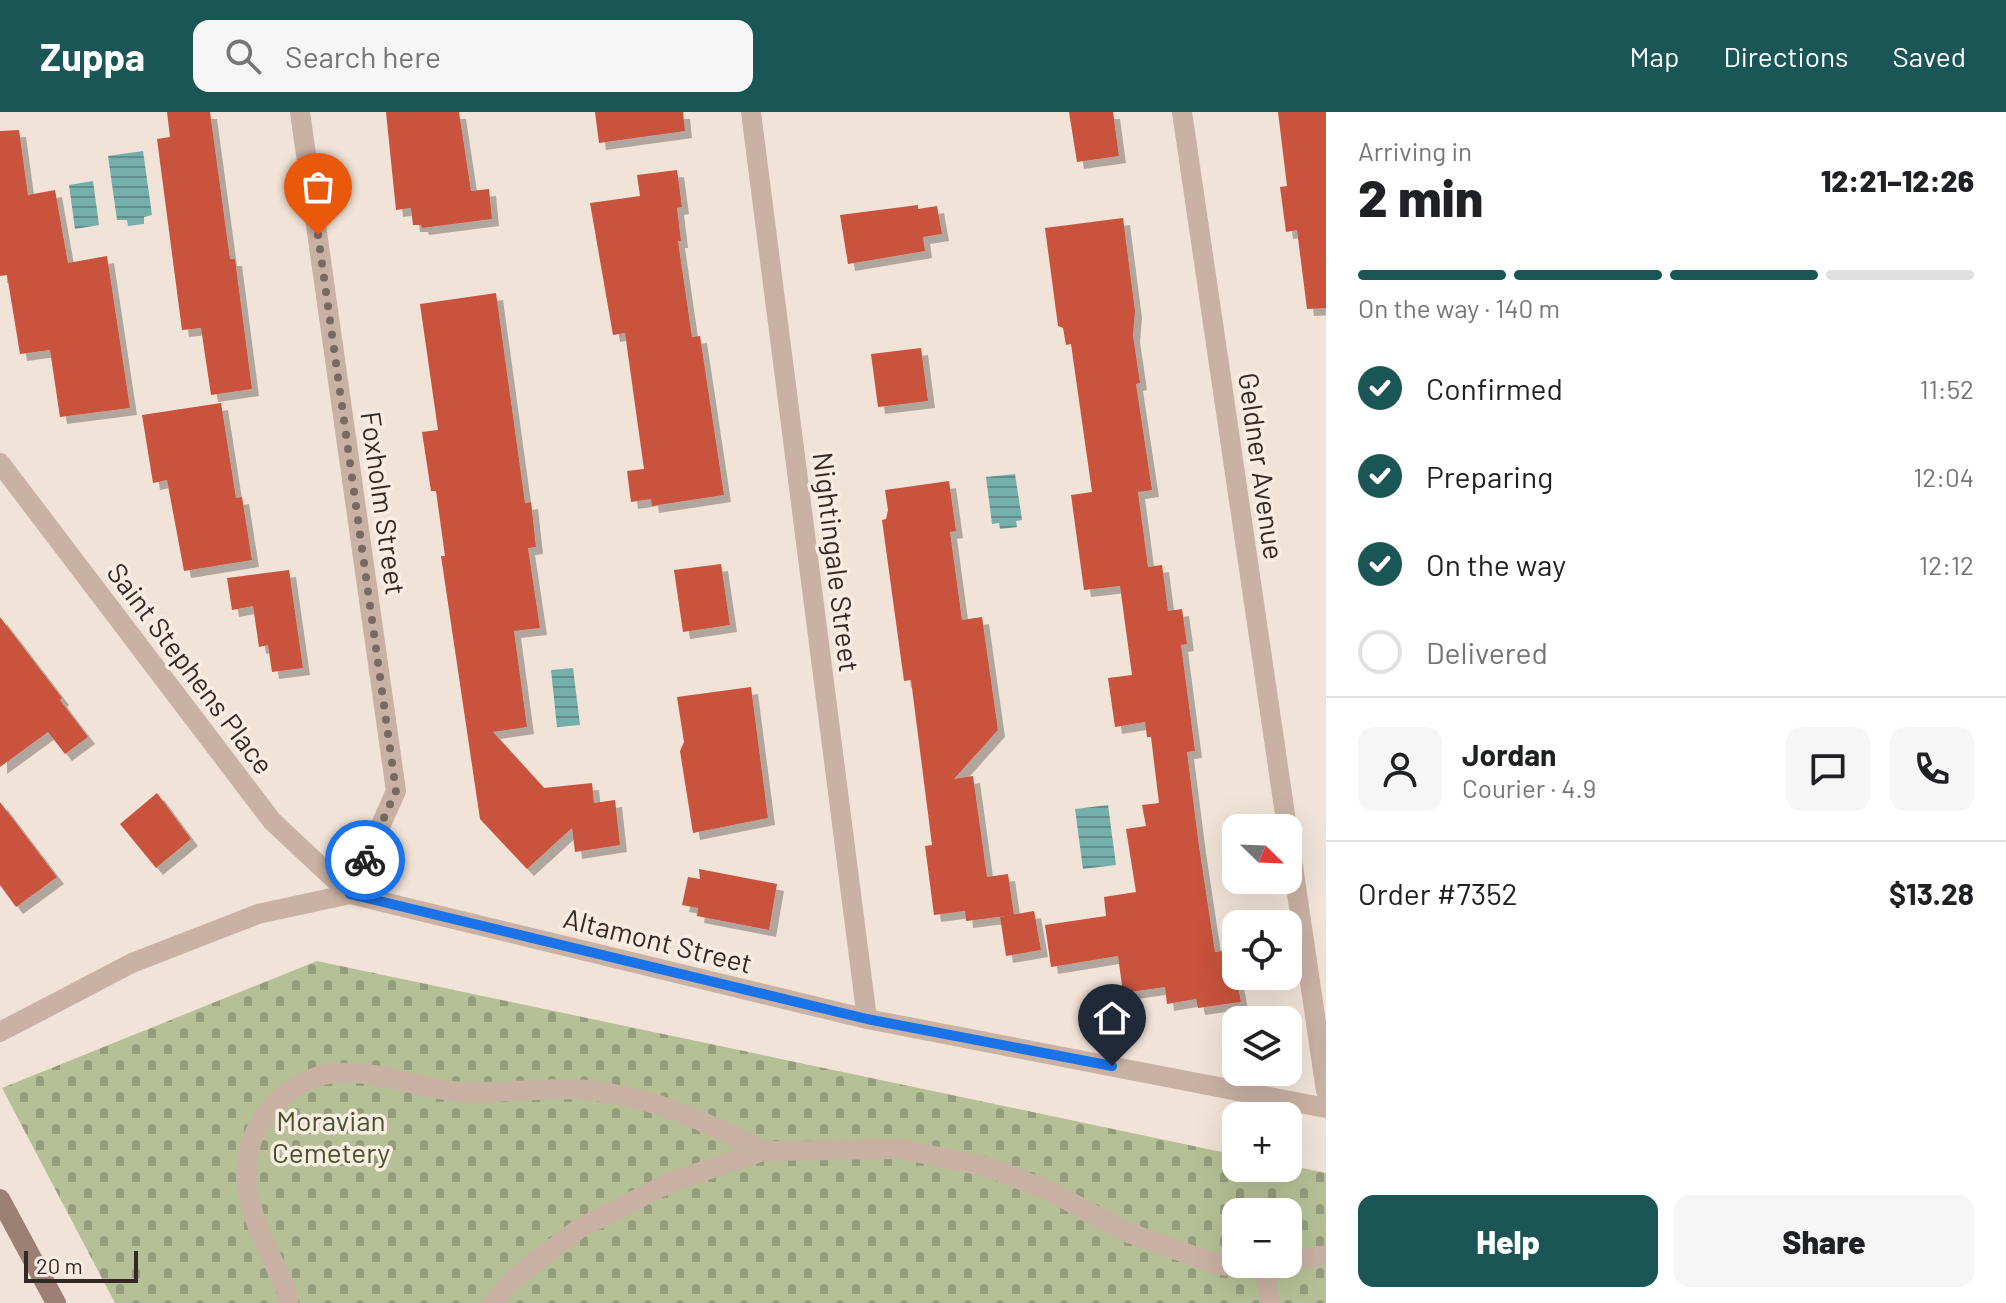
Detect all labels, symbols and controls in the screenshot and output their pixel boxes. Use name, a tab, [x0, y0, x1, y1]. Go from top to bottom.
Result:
search box	[193, 20, 753, 92]
text: Zuppa	[40, 33, 145, 79]
icon: search	[221, 34, 265, 78]
text: Search here	[285, 38, 441, 74]
text: Map	[1630, 39, 1679, 73]
text: Directions	[1723, 39, 1849, 73]
text: Saved	[1893, 39, 1966, 73]
text: Arriving in	[1358, 135, 1472, 166]
pin	[284, 153, 352, 235]
text: 12:21–12:26	[1821, 162, 1974, 198]
icon: bag	[296, 165, 340, 209]
text: 2 min	[1358, 165, 1483, 227]
text: On the way · 140 m	[1358, 292, 1560, 323]
icon: check	[1358, 366, 1402, 410]
street label: Geldner Avenue	[1232, 370, 1292, 562]
text: Confirmed	[1426, 370, 1563, 406]
text: 11:52	[1920, 373, 1974, 404]
street label: Foxholm Street	[354, 409, 414, 597]
street label: Nightingale Street	[807, 450, 867, 674]
icon: check	[1358, 454, 1402, 498]
text: Preparing	[1426, 458, 1553, 494]
text: 12:04	[1913, 461, 1974, 492]
icon: check	[1358, 542, 1402, 586]
text: On the way	[1426, 546, 1566, 582]
text: 12:12	[1919, 549, 1974, 580]
street label: Saint Stephens Place	[100, 556, 282, 780]
text: Delivered	[1426, 634, 1548, 670]
button: person	[1358, 727, 1442, 811]
button: chat	[1786, 727, 1870, 811]
button: phone	[1890, 727, 1974, 811]
text: Jordan	[1462, 736, 1557, 772]
text: Courier · 4.9	[1462, 772, 1596, 803]
north arrow	[1222, 814, 1302, 894]
map controls	[1222, 814, 1302, 1278]
courier	[325, 820, 405, 900]
icon: bike	[343, 838, 387, 882]
text: Order #7352	[1358, 875, 1518, 911]
text: $13.28	[1889, 875, 1974, 911]
street label: Altamont Street	[560, 900, 756, 980]
button: locate	[1222, 910, 1302, 990]
pin	[1078, 984, 1146, 1066]
icon: home	[1090, 996, 1134, 1040]
button: layers	[1222, 1006, 1302, 1086]
button: +	[1222, 1102, 1302, 1182]
park label: Moravian Cemetery	[272, 1103, 390, 1169]
button: Help	[1358, 1195, 1658, 1287]
button: Share	[1674, 1195, 1974, 1287]
button: −	[1222, 1198, 1302, 1278]
scale bar	[24, 1247, 138, 1283]
text: 20 m	[36, 1252, 83, 1278]

